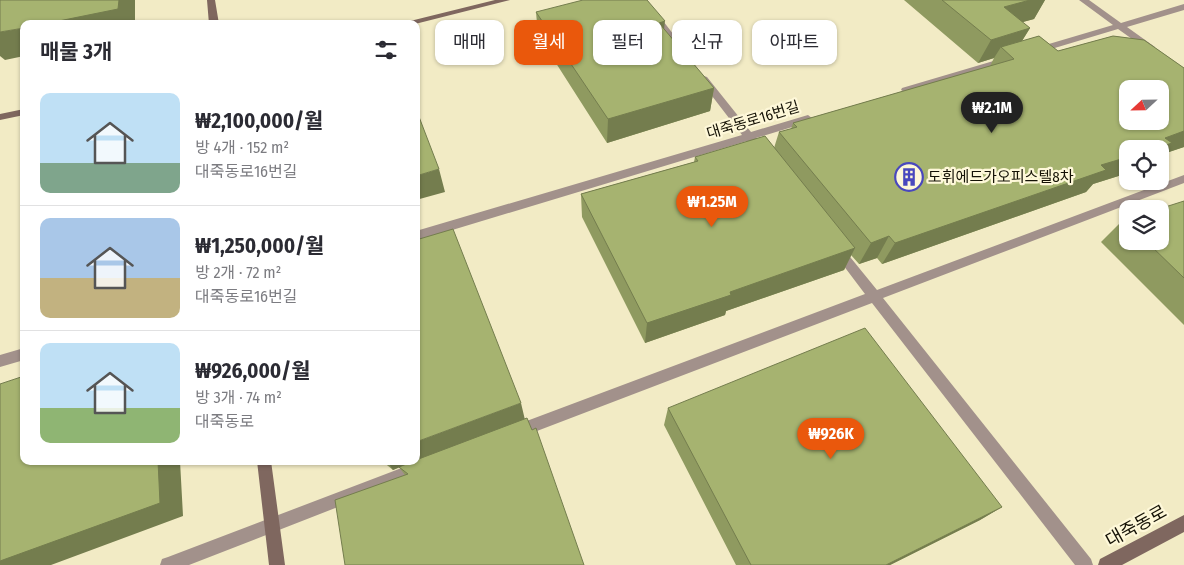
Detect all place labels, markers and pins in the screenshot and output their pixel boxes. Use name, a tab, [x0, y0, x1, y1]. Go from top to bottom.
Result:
pin: ₩2.1M	[957, 92, 1027, 134]
building icon: 도휘에드가오피스텔8차	[894, 162, 924, 192]
place label: 도휘에드가오피스텔8차	[928, 168, 1074, 186]
pin: ₩1.25M	[671, 186, 753, 228]
pin: ₩926K	[796, 418, 866, 460]

